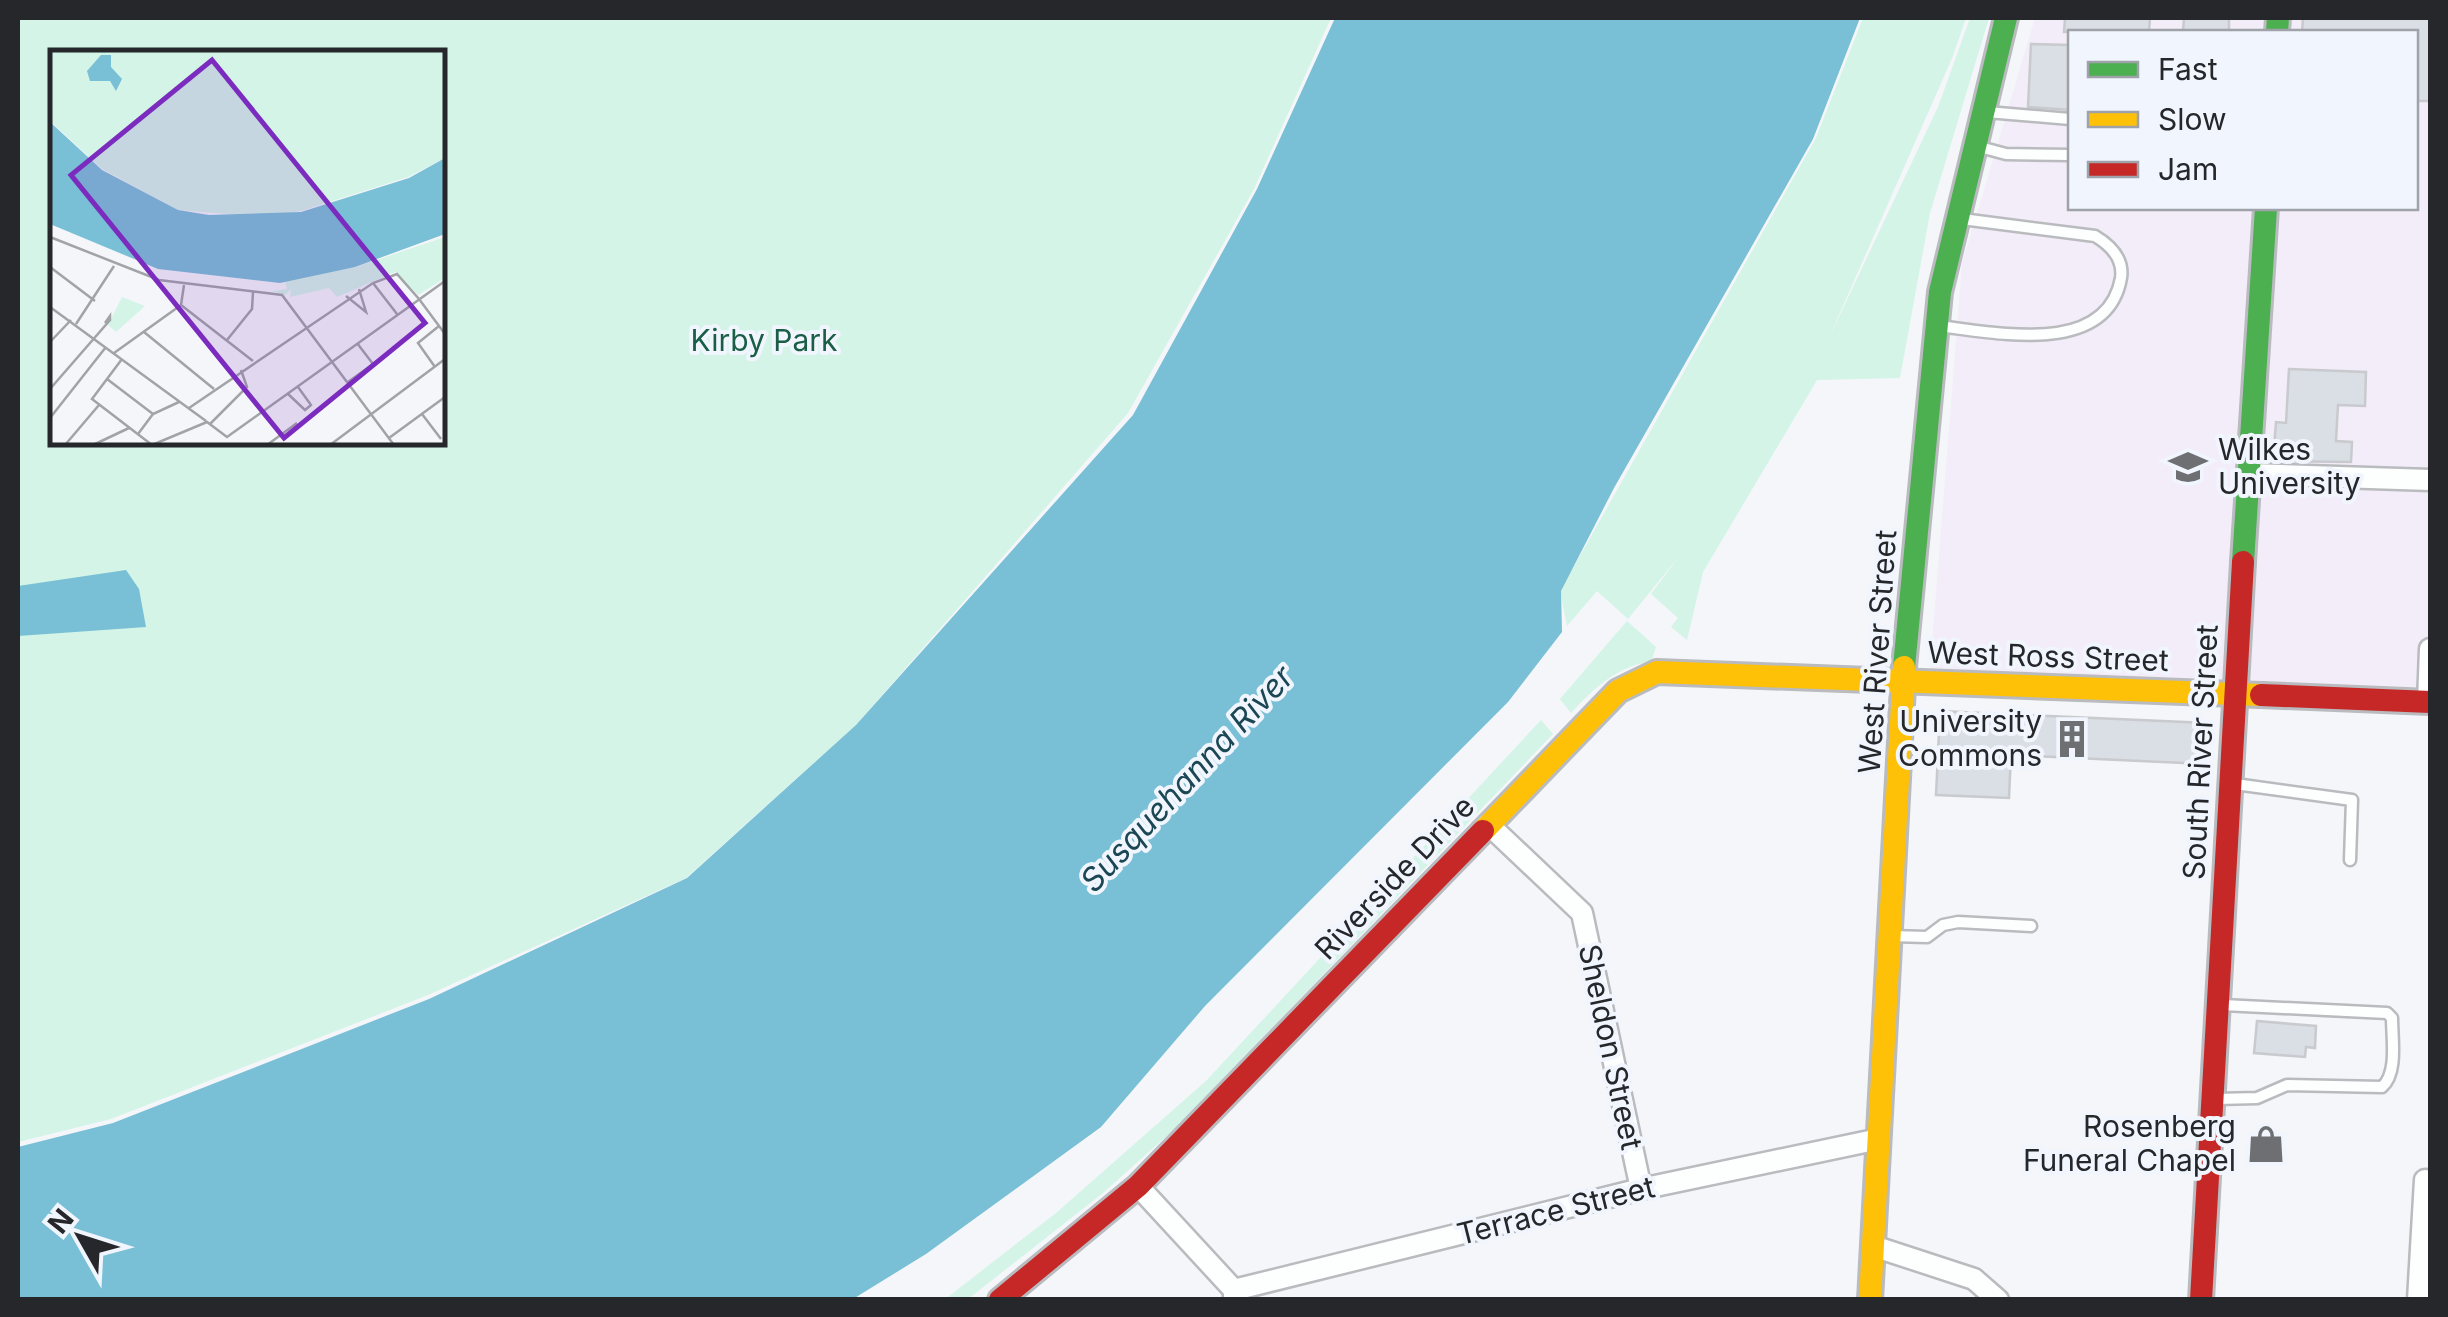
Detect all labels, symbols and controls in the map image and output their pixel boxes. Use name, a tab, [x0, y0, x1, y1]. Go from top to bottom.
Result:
legend	[2068, 30, 2418, 210]
inset map	[50, 50, 445, 445]
text: Fast	[2158, 51, 2218, 87]
text: Slow	[2158, 101, 2227, 137]
text: Jam	[2158, 151, 2218, 187]
park label: Kirby Park	[691, 322, 838, 358]
place label: Wilkes University	[2218, 431, 2361, 501]
school or university icon: Wilkes University	[2167, 446, 2209, 488]
street label: West River Street	[1851, 529, 1903, 775]
street label: South River Street	[2175, 623, 2225, 881]
street label: West Ross Street	[1927, 634, 2169, 678]
water label: Susquehanna River	[1072, 657, 1302, 900]
place label: University Commons	[1898, 703, 2042, 773]
building icon: University Commons	[2051, 718, 2093, 760]
street label: Riverside Drive	[1307, 788, 1481, 967]
street label: Sheldon Street	[1572, 941, 1650, 1153]
place label: Rosenberg Funeral Chapel	[2023, 1108, 2236, 1178]
shop icon: Rosenberg Funeral Chapel	[2245, 1123, 2287, 1165]
street label: Terrace Street	[1453, 1168, 1658, 1252]
north arrow	[30, 1187, 130, 1287]
text: N	[41, 1202, 80, 1240]

